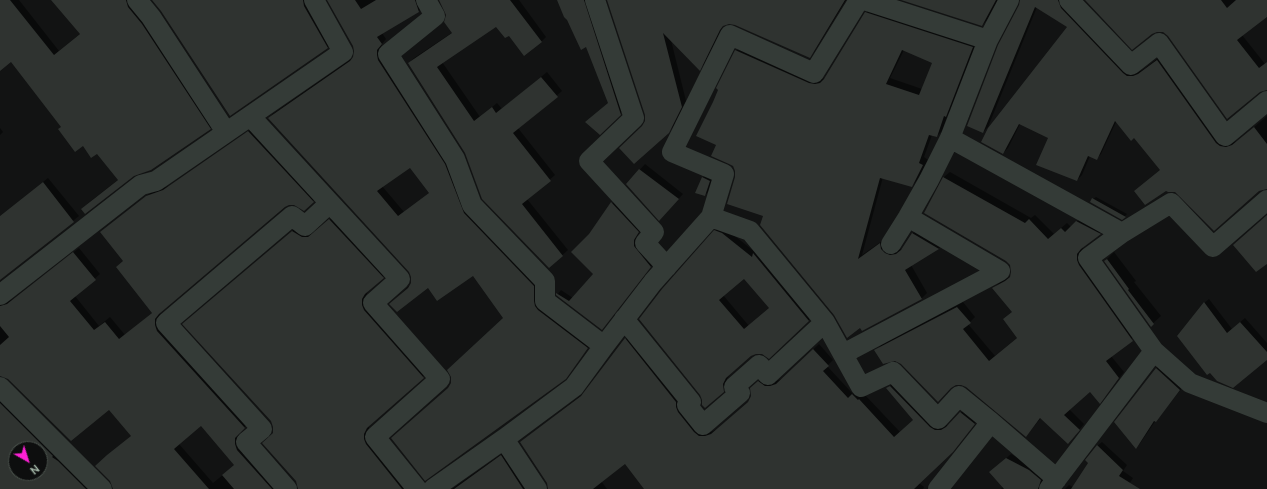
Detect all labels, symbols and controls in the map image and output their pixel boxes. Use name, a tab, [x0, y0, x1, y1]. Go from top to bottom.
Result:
north arrow	[8, 441, 48, 481]
text: N	[28, 462, 42, 477]

